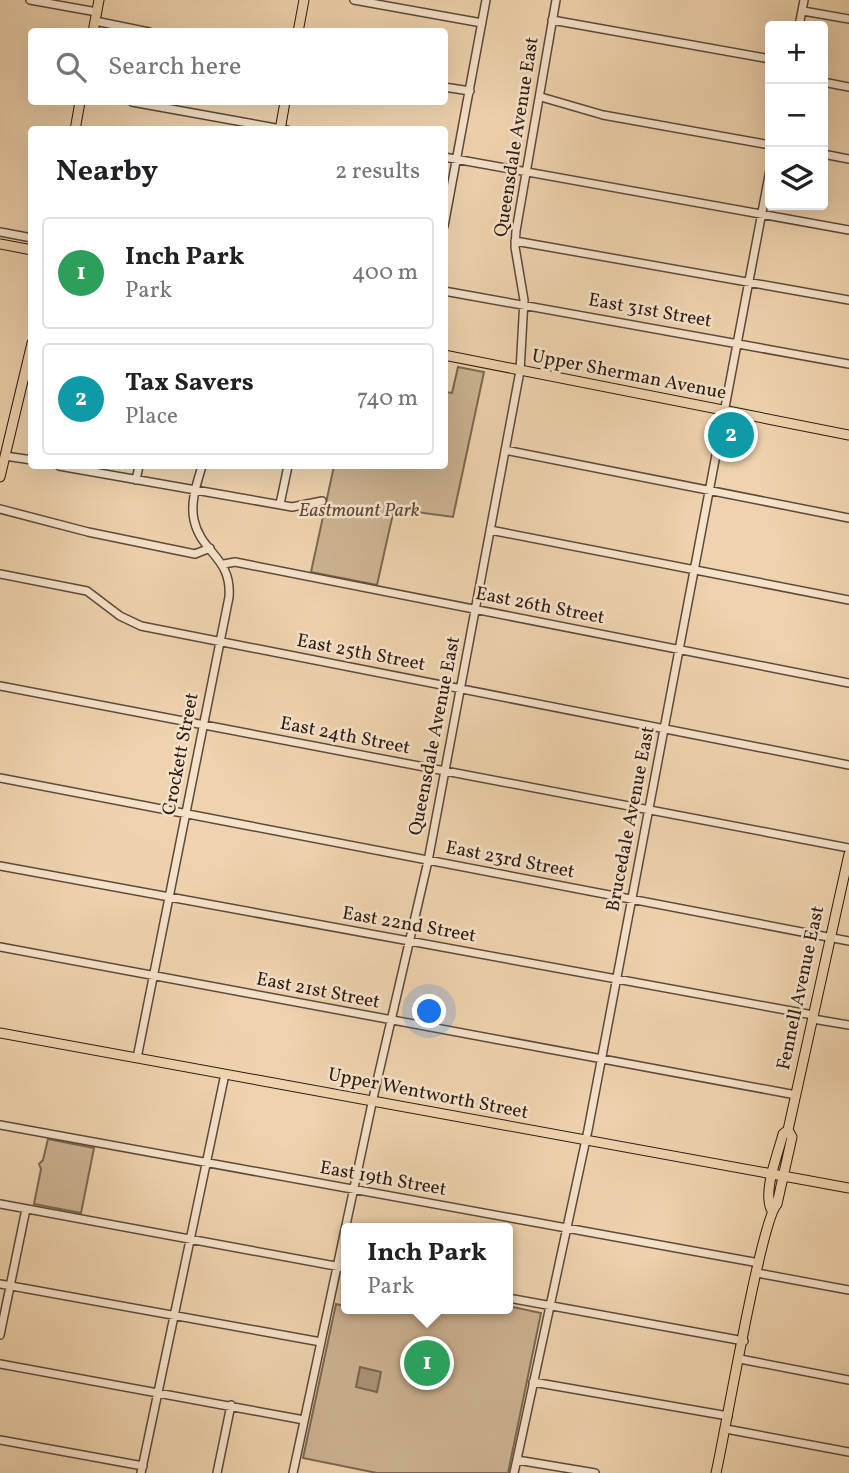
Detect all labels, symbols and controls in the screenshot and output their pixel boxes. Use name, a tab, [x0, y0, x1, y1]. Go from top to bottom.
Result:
map controls	[765, 21, 828, 210]
button: +	[765, 21, 828, 84]
search box	[28, 28, 448, 105]
street label: Queensdale Avenue East	[488, 35, 546, 239]
icon: search	[52, 48, 90, 86]
text: Search here	[108, 49, 241, 85]
button: −	[765, 84, 828, 147]
button: layers	[765, 147, 828, 210]
text: Nearby	[56, 151, 158, 193]
text: 2 results	[335, 156, 420, 188]
text: Inch Park	[125, 239, 245, 275]
text: 1	[76, 257, 86, 289]
text: 400 m	[352, 257, 418, 289]
text: Park	[125, 275, 172, 307]
street label: East 31st Street	[586, 287, 714, 335]
street label: Upper Sherman Avenue	[529, 343, 729, 407]
text: Tax Savers	[125, 365, 254, 401]
text: 2	[75, 383, 87, 415]
text: 740 m	[357, 383, 418, 415]
text: Place	[125, 401, 178, 433]
pin: 2	[708, 409, 754, 461]
park label: Eastmount Park	[298, 498, 420, 524]
street label: East 26th Street	[473, 581, 607, 631]
street label: East 25th Street	[295, 628, 428, 678]
street label: Queensdale Avenue East	[403, 634, 467, 838]
street label: Crockett Street	[156, 690, 206, 818]
street label: East 24th Street	[278, 711, 413, 761]
street label: Brucedale Avenue East	[600, 724, 662, 914]
street label: East 23rd Street	[443, 835, 577, 885]
street label: East 22nd Street	[340, 900, 478, 950]
street label: Fennell Avenue East	[771, 903, 831, 1072]
street label: East 21st Street	[254, 966, 382, 1016]
your location	[412, 994, 446, 1028]
street label: Upper Wentworth Street	[326, 1062, 531, 1126]
street label: East 19th Street	[318, 1155, 449, 1203]
popup	[341, 1223, 513, 1314]
text: Inch Park	[367, 1235, 487, 1271]
text: Park	[367, 1271, 414, 1303]
pin: 1	[404, 1337, 450, 1389]

